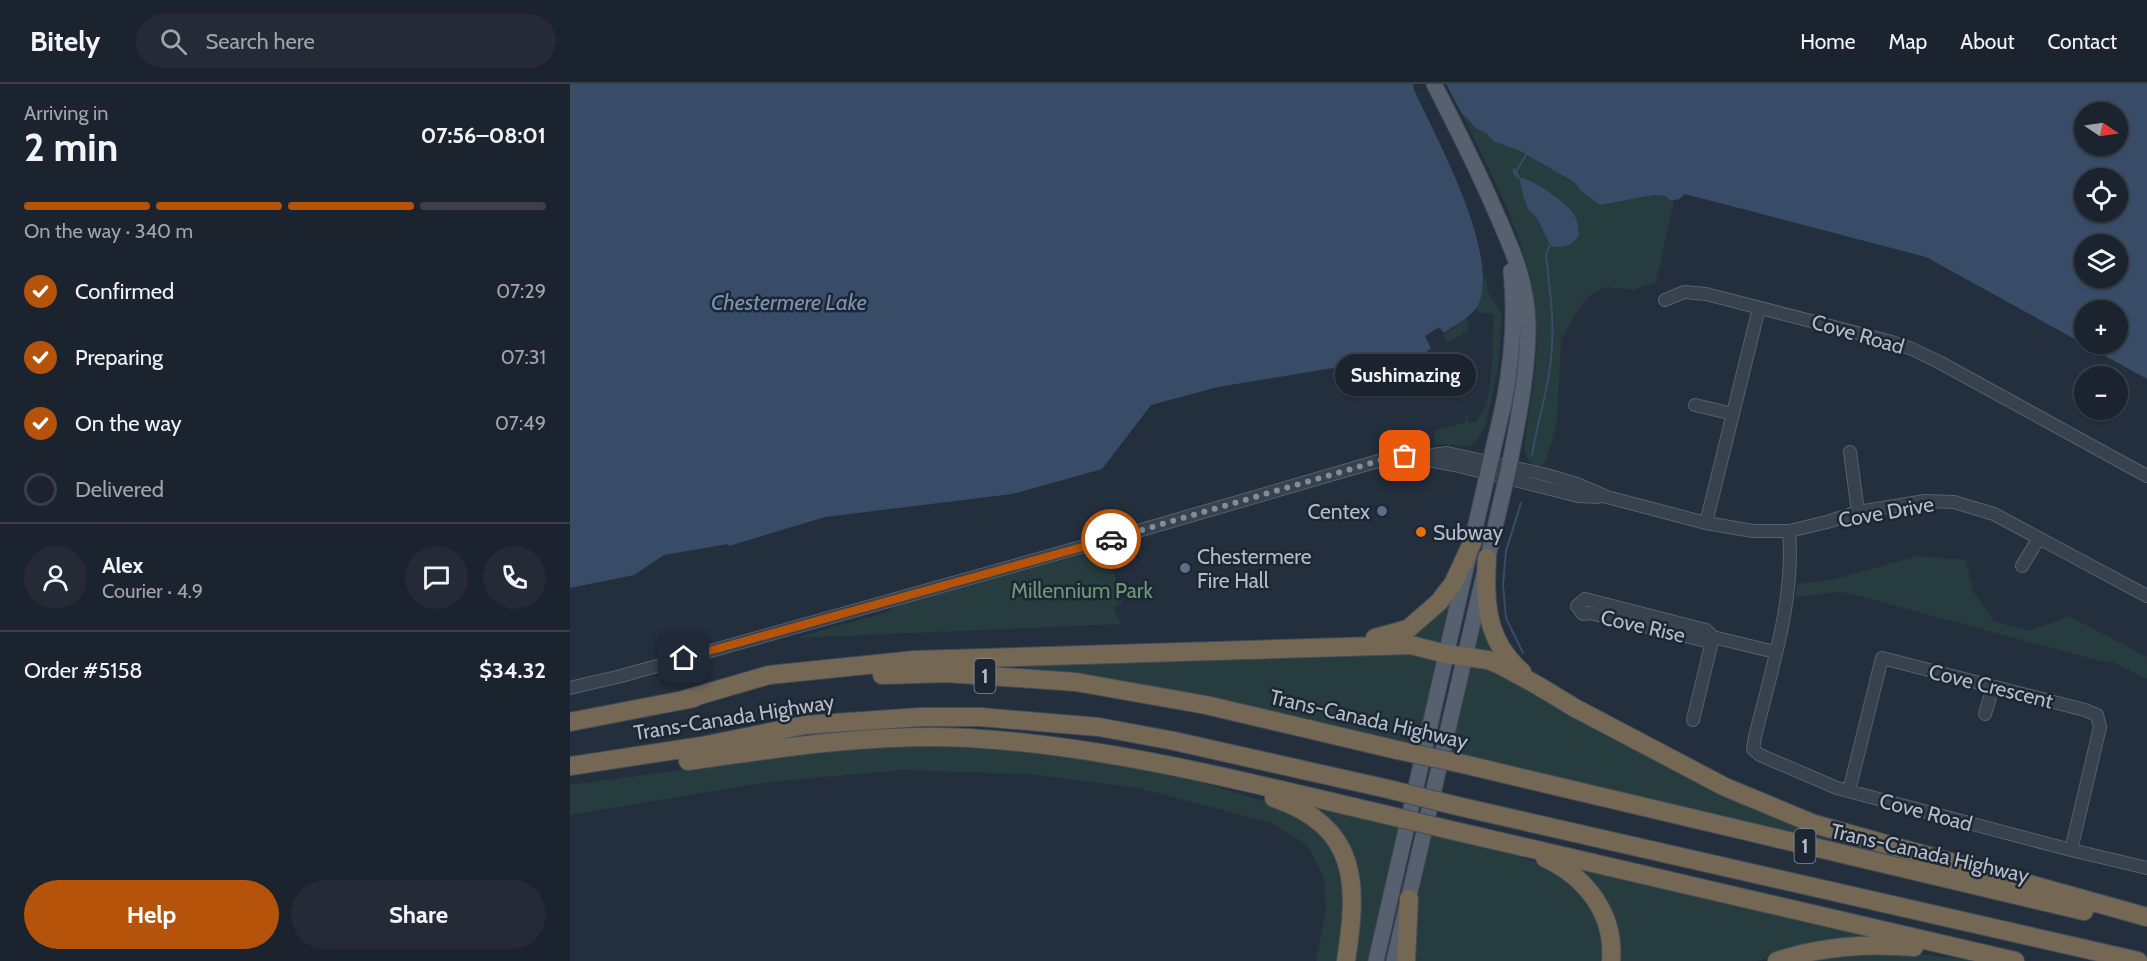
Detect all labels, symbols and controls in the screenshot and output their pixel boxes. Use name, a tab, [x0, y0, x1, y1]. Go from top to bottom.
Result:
search box	[136, 14, 556, 68]
text: Bitely	[30, 24, 100, 58]
icon: search	[157, 25, 190, 58]
text: Search here	[205, 28, 315, 55]
text: Home	[1800, 29, 1856, 54]
text: Map	[1889, 29, 1927, 54]
text: About	[1960, 29, 2014, 54]
text: Contact	[2047, 29, 2117, 54]
text: Arriving in	[24, 101, 108, 125]
north arrow	[2074, 102, 2128, 156]
map controls	[2074, 102, 2128, 420]
text: 07:56–08:01	[421, 122, 546, 149]
text: 2 min	[24, 123, 118, 171]
button: locate	[2074, 168, 2128, 222]
text: On the way · 340 m	[24, 219, 193, 243]
button: layers	[2074, 234, 2128, 288]
icon: check	[24, 275, 57, 308]
text: Confirmed	[75, 278, 174, 305]
text: 07:29	[496, 279, 546, 303]
water label: Chestermere Lake	[711, 289, 867, 316]
button: +	[2074, 300, 2128, 354]
street label: Cove Road	[1809, 309, 1907, 359]
icon: check	[24, 341, 57, 374]
text: Preparing	[75, 344, 163, 371]
text: 07:31	[501, 345, 546, 369]
callout: Sushimazing	[1334, 354, 1476, 396]
text: Sushimazing	[1351, 363, 1460, 387]
button: −	[2074, 366, 2128, 420]
icon: check	[24, 407, 57, 440]
text: On the way	[75, 410, 182, 437]
text: 07:49	[495, 411, 546, 435]
pin	[1379, 430, 1430, 481]
icon: bag	[1388, 439, 1421, 472]
text: Delivered	[75, 476, 164, 503]
street label: Cove Drive	[1836, 491, 1936, 533]
place label: Centex	[1307, 499, 1370, 524]
marker: Centex	[1375, 504, 1389, 518]
courier	[1081, 509, 1141, 569]
place label: Subway	[1433, 520, 1503, 545]
icon: car	[1095, 523, 1128, 556]
marker: Subway	[1414, 525, 1428, 539]
place label: Chestermere Fire Hall	[1197, 544, 1312, 593]
button: person	[24, 546, 87, 609]
button: chat	[405, 546, 468, 609]
button: phone	[483, 546, 546, 609]
text: Alex	[102, 552, 143, 579]
marker: Chestermere Fire Hall	[1178, 561, 1192, 575]
park label: Millennium Park	[1011, 578, 1153, 603]
text: Courier · 4.9	[102, 579, 203, 603]
street label: Cove Rise	[1598, 604, 1688, 648]
pin	[658, 632, 709, 683]
icon: home	[667, 641, 700, 674]
text: Order #5158	[24, 657, 143, 684]
text: $34.32	[479, 657, 546, 684]
road number: 1	[974, 659, 996, 693]
street label: Cove Crescent	[1926, 659, 2056, 713]
street label: Trans-Canada Highway	[1267, 684, 1471, 754]
street label: Trans-Canada Highway	[632, 689, 836, 745]
street label: Cove Road	[1877, 788, 1975, 836]
street label: Trans-Canada Highway	[1828, 818, 2032, 888]
road number: 1	[1794, 829, 1816, 863]
button: Help	[24, 880, 279, 949]
button: Share	[291, 880, 546, 949]

